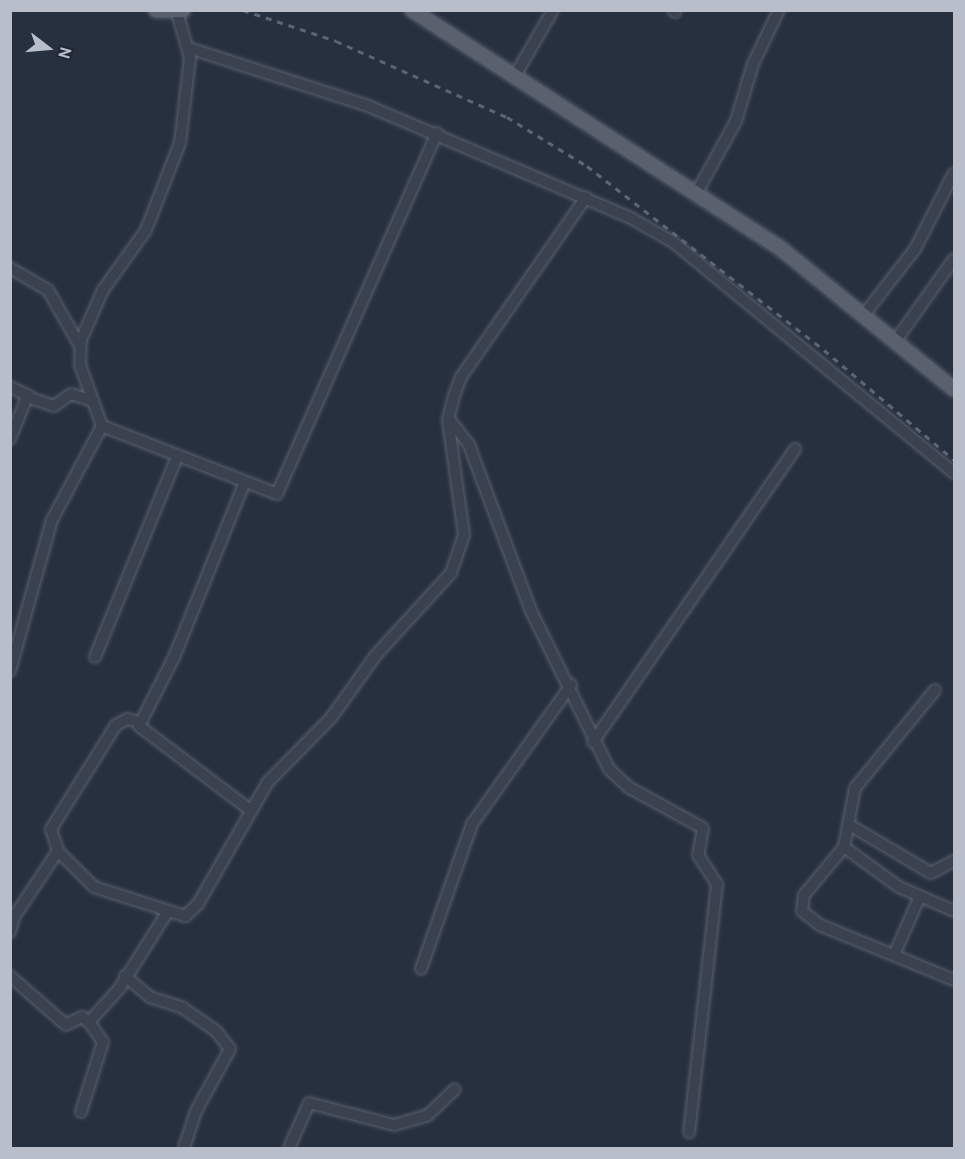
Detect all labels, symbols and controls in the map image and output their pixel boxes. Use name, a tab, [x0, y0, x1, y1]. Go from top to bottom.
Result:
north arrow	[18, 18, 78, 78]
text: N	[54, 45, 76, 61]

